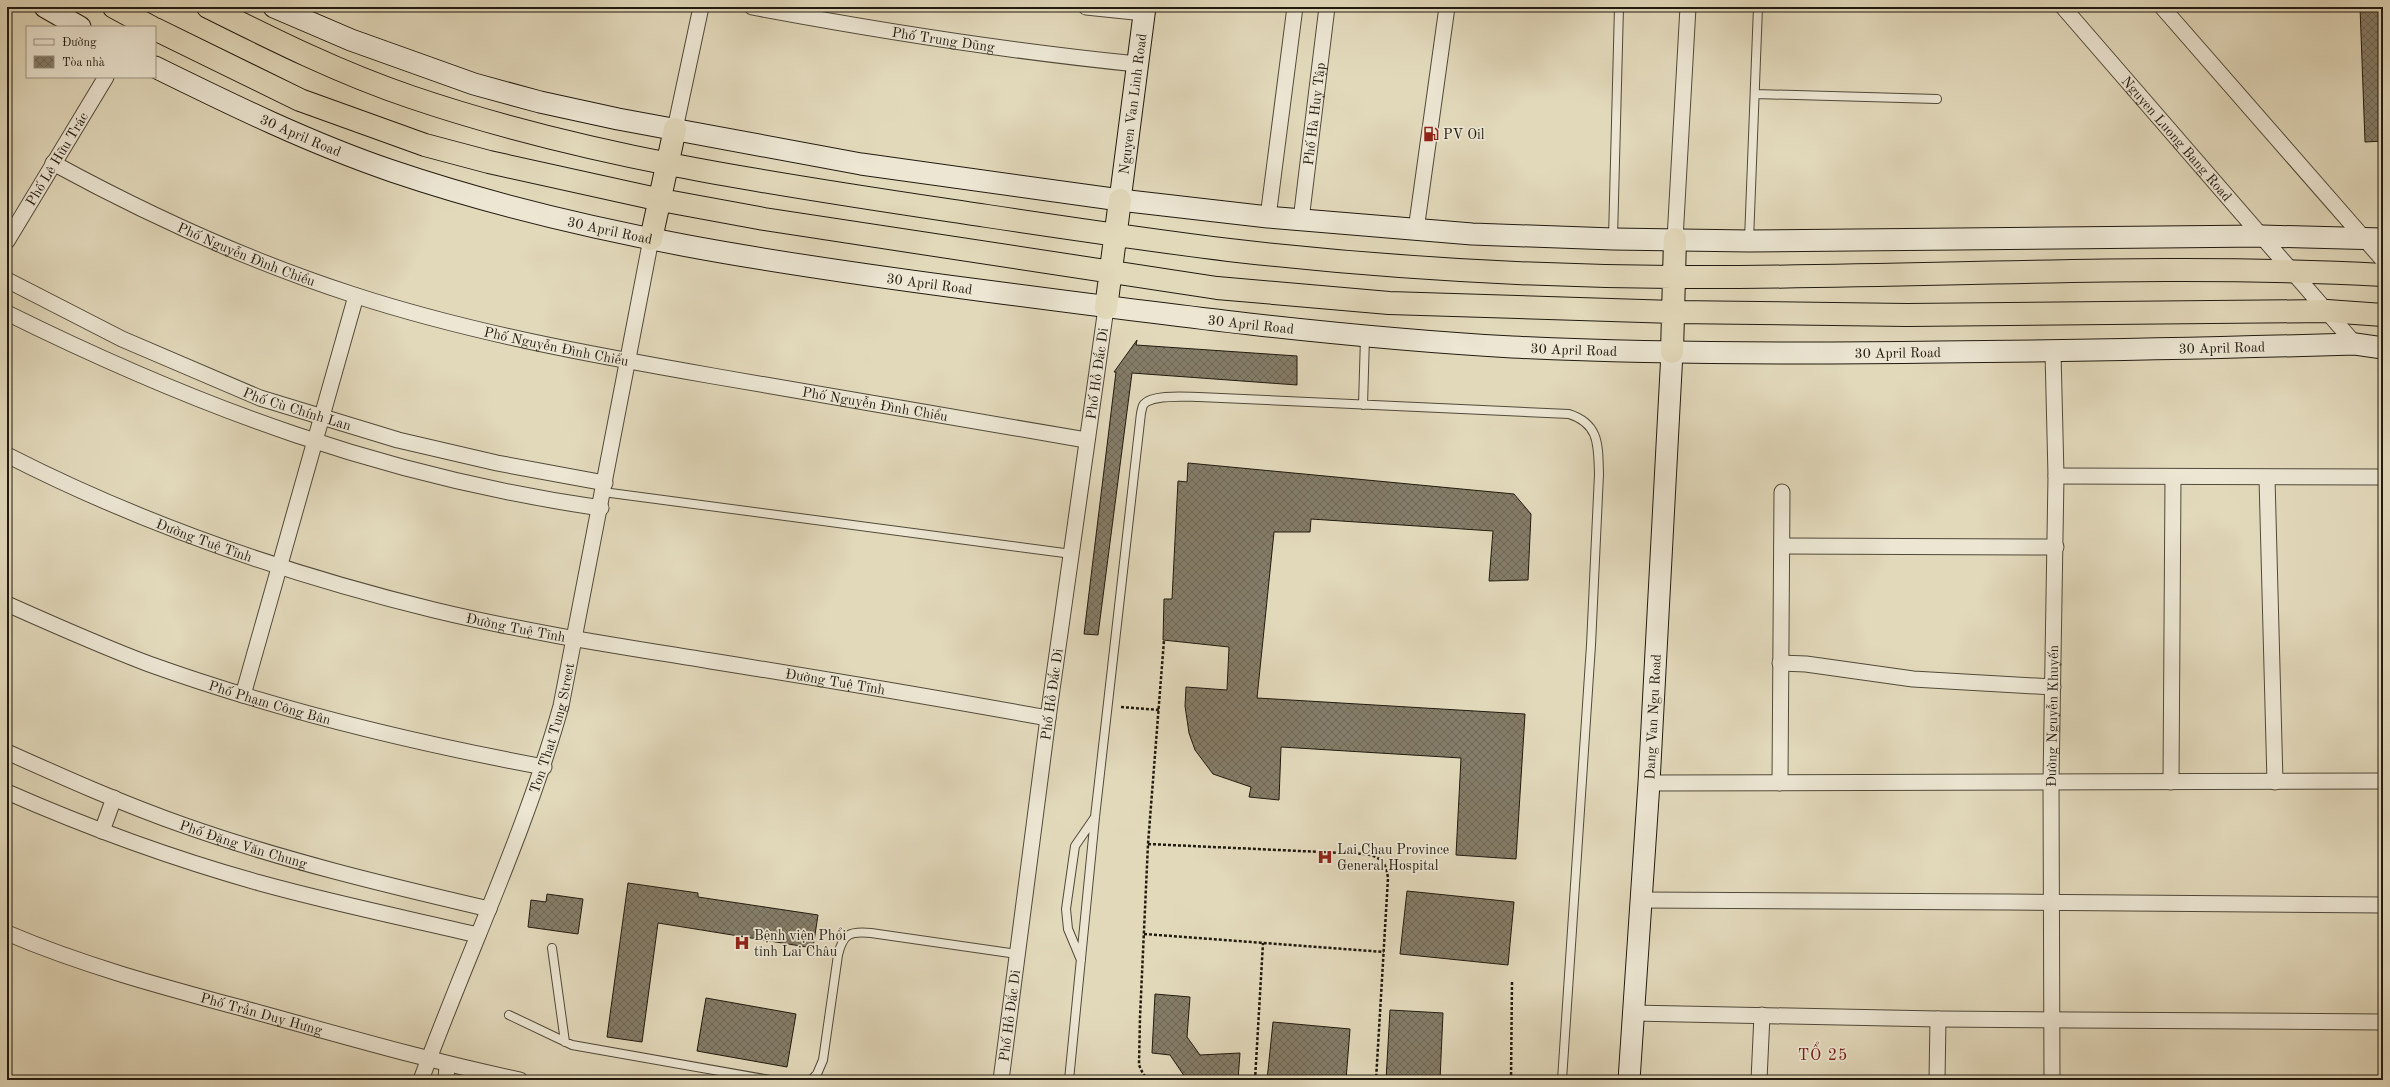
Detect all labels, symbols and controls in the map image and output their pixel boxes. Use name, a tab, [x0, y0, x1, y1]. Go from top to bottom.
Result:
legend	[26, 26, 156, 78]
street label: Phố Trung Dũng	[891, 26, 996, 55]
street label: Nguyen Van Linh Road	[1117, 33, 1150, 175]
text: Đường	[62, 37, 97, 49]
text: Tòa nhà	[62, 57, 105, 69]
street label: Phố Hà Huy Tập	[1302, 62, 1328, 166]
street label: Nguyen Luong Bang Road	[2118, 74, 2234, 204]
street label: Phố Lê Hữu Trác	[24, 110, 91, 209]
street label: 30 April Road	[258, 113, 343, 160]
fuel station icon: PV Oil	[1422, 125, 1440, 143]
place label: PV Oil	[1443, 128, 1485, 142]
street label: 30 April Road	[566, 215, 654, 247]
street label: Phố Nguyễn Đình Chiểu	[175, 221, 317, 289]
street label: 30 April Road	[885, 272, 973, 297]
street label: 30 April Road	[1207, 313, 1295, 337]
street label: Phố Nguyễn Đình Chiểu	[482, 325, 630, 369]
street label: Phố Hồ Đắc Di	[1084, 327, 1111, 420]
street label: 30 April Road	[2178, 340, 2265, 356]
street label: 30 April Road	[1530, 342, 1617, 359]
street label: 30 April Road	[1854, 346, 1941, 361]
street label: Phố Nguyễn Đình Chiểu	[801, 385, 949, 424]
street label: Phố Cù Chính Lan	[241, 386, 353, 433]
street label: Đường Tuệ Tĩnh	[154, 517, 254, 565]
street label: Đường Tuệ Tĩnh	[465, 612, 567, 645]
street label: Đường Nguyễn Khuyến	[2045, 644, 2061, 787]
street label: Phố Hồ Đắc Di	[1039, 647, 1066, 741]
street label: Dang Van Ngu Road	[1643, 654, 1664, 780]
street label: Ton That Tung Street	[528, 662, 577, 795]
street label: Đường Tuệ Tĩnh	[784, 667, 887, 698]
street label: Phố Phạm Công Bân	[207, 679, 333, 728]
street label: Phố Đặng Văn Chung	[178, 818, 309, 871]
place label: Lai Chau Province General Hospital	[1337, 843, 1449, 873]
hospital icon: Lai Chau Province General Hospital	[1316, 848, 1334, 866]
place label: Bệnh viện Phổi tỉnh Lai Châu	[754, 927, 846, 959]
hospital icon: Bệnh viện Phổi tỉnh Lai Châu	[733, 934, 751, 952]
street label: Phố Hồ Đắc Di	[997, 969, 1023, 1062]
street label: Phố Trần Duy Hưng	[199, 991, 324, 1038]
district label: TỔ 25	[1798, 1041, 1848, 1064]

